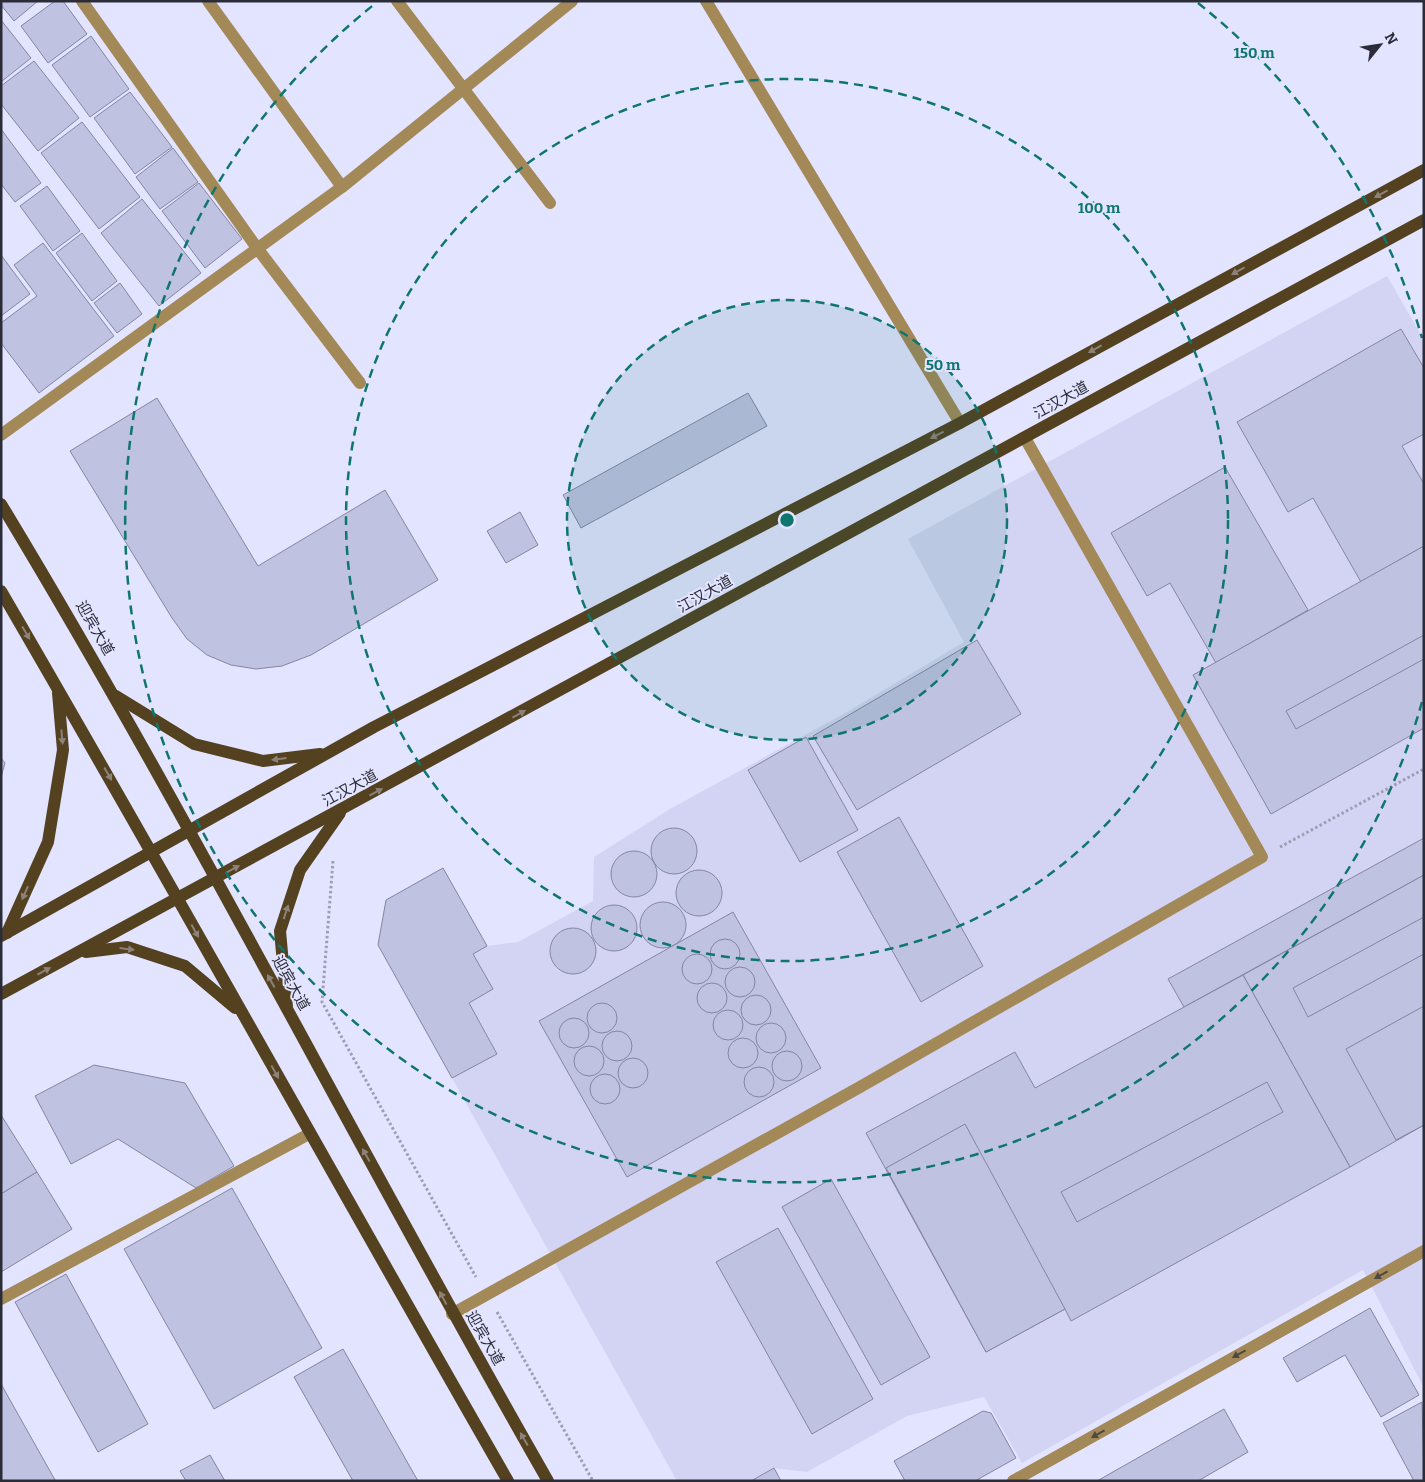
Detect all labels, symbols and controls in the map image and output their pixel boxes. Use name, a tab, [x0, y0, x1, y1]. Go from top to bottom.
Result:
north arrow	[1355, 20, 1405, 70]
text: N	[1381, 30, 1401, 48]
text: 150 m	[1233, 44, 1275, 62]
one-way arrow	[1374, 189, 1388, 198]
text: 100 m	[1078, 199, 1121, 217]
one-way arrow	[1232, 267, 1245, 276]
one-way arrow	[1088, 345, 1103, 353]
text: 50 m	[926, 356, 961, 374]
street label: 江汉大道	[1030, 378, 1092, 422]
one-way arrow	[930, 431, 944, 439]
centre of rings	[778, 511, 796, 529]
street label: 江汉大道	[674, 572, 736, 616]
street label: 迎宾大道	[72, 598, 118, 658]
one-way arrow	[21, 627, 30, 640]
one-way arrow	[512, 710, 526, 718]
one-way arrow	[59, 729, 67, 745]
one-way arrow	[270, 755, 286, 763]
street label: 江汉大道	[319, 766, 381, 810]
one-way arrow	[103, 767, 112, 780]
one-way arrow	[369, 788, 384, 796]
one-way arrow	[226, 865, 241, 873]
one-way arrow	[21, 886, 29, 900]
one-way arrow	[283, 904, 290, 919]
one-way arrow	[191, 924, 200, 937]
one-way arrow	[120, 945, 136, 953]
street label: 迎宾大道	[269, 952, 313, 1014]
one-way arrow	[37, 967, 51, 975]
one-way arrow	[267, 974, 275, 989]
one-way arrow	[270, 1066, 279, 1079]
one-way arrow	[362, 1147, 370, 1162]
one-way arrow	[1374, 1271, 1389, 1279]
one-way arrow	[439, 1290, 447, 1305]
street label: 迎宾大道	[462, 1308, 508, 1368]
one-way arrow	[1233, 1350, 1246, 1359]
one-way arrow	[1091, 1429, 1104, 1438]
one-way arrow	[519, 1432, 528, 1445]

